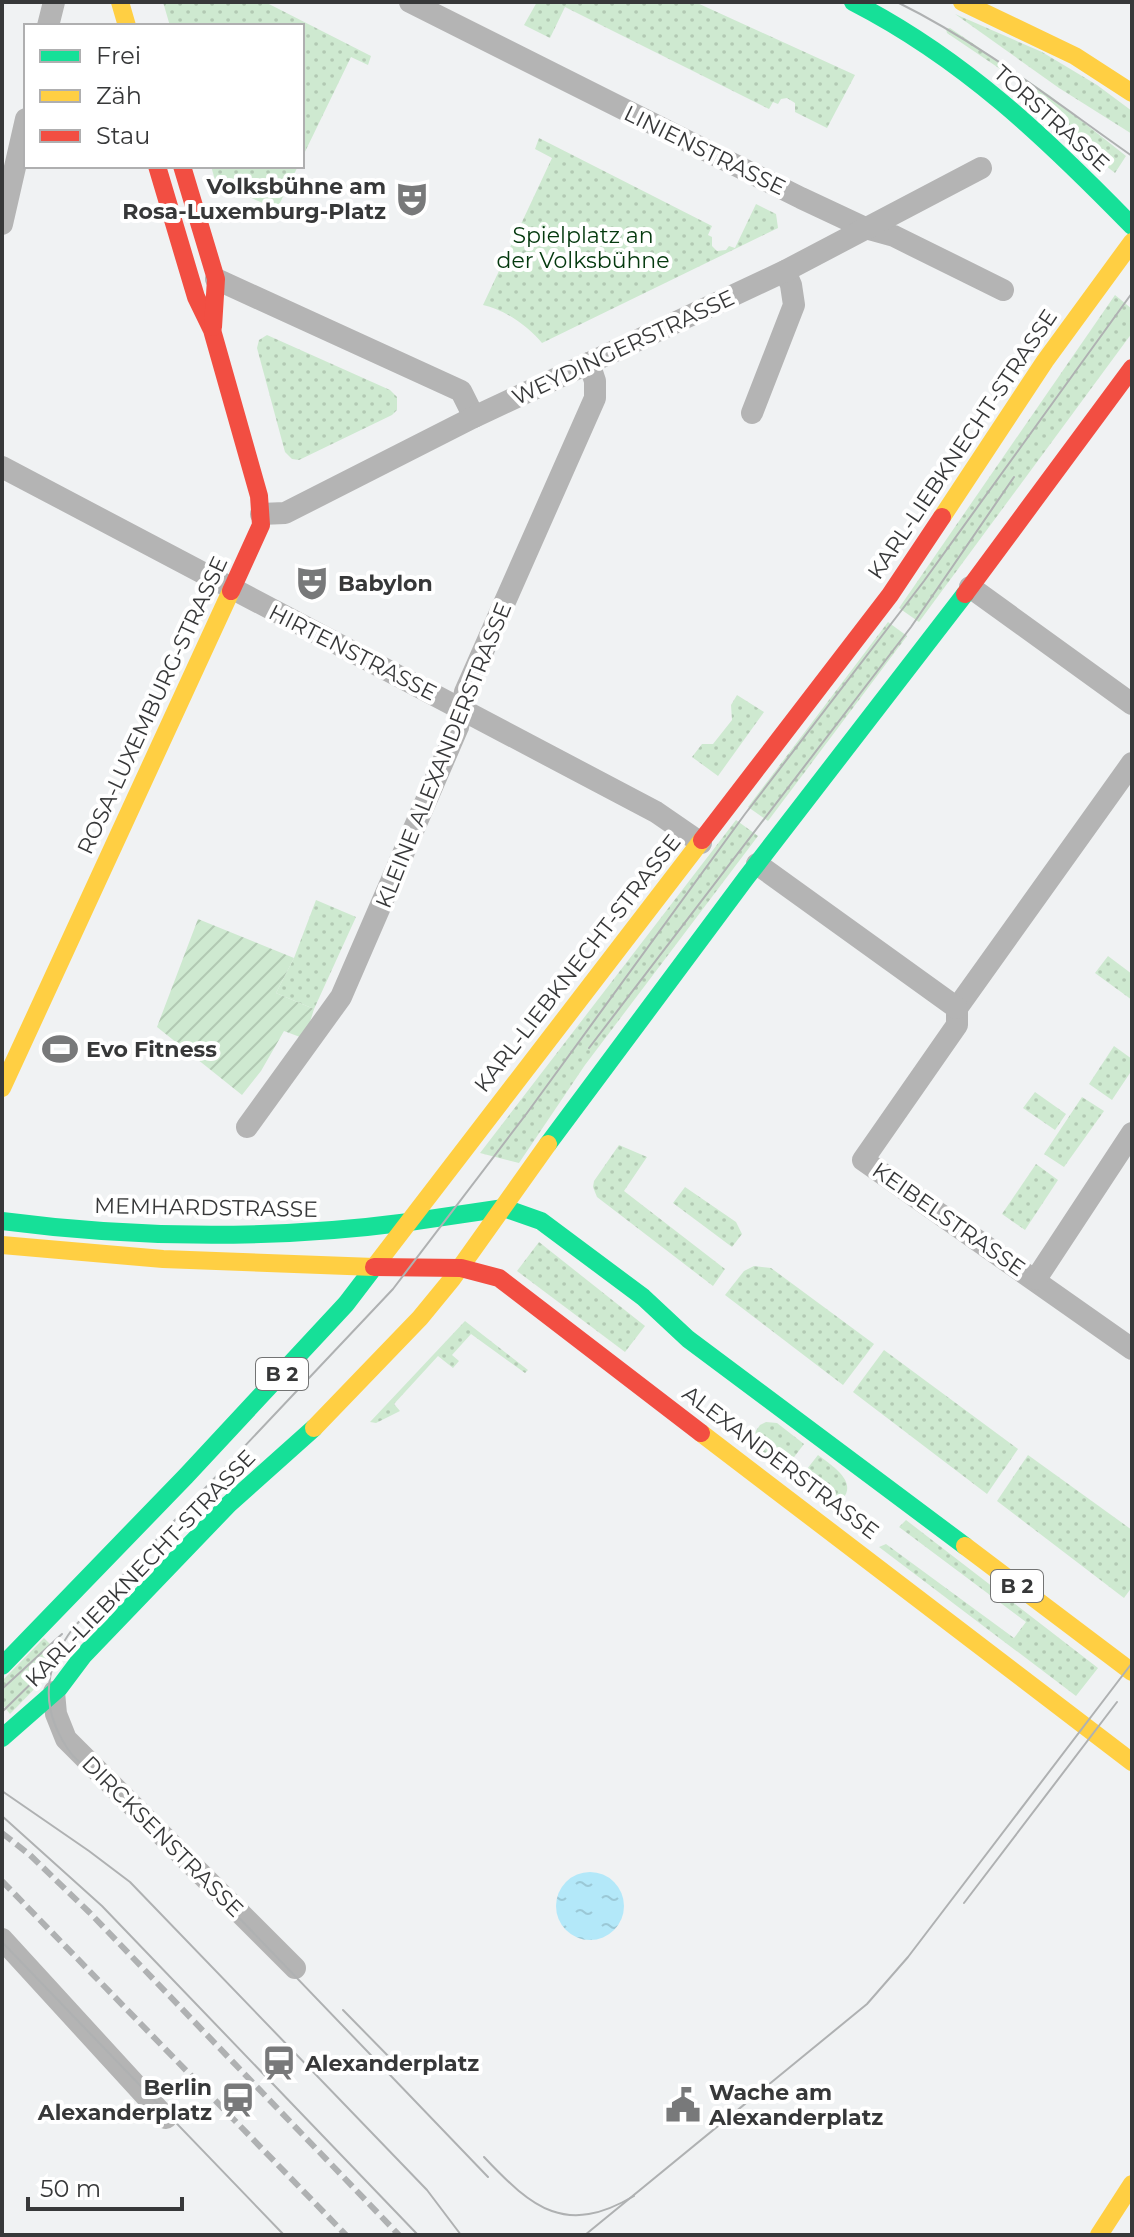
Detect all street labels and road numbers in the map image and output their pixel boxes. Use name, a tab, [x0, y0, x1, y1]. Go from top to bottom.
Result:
street label: TORSTRASSE	[988, 59, 1115, 177]
street label: LINIENSTRASSE	[620, 100, 790, 201]
street label: WEYDINGERSTRASSE	[508, 284, 739, 411]
street label: KARL-LIEBKNECHT-STRASSE	[862, 304, 1063, 584]
street label: ROSA-LUXEMBURG-STRASSE	[71, 552, 234, 859]
street label: HIRTENSTRASSE	[264, 598, 441, 706]
street label: KLEINE ALEXANDERSTRASSE	[370, 598, 517, 912]
street label: KARL-LIEBKNECHT-STRASSE	[468, 829, 686, 1098]
street label: KEIBELSTRASSE	[867, 1157, 1030, 1282]
street label: MEMHARDSTRASSE	[94, 1192, 318, 1223]
road number: B 2	[256, 1358, 308, 1390]
street label: ALEXANDERSTRASSE	[677, 1380, 884, 1545]
street label: KARL-LIEBKNECHT-STRASSE	[20, 1444, 261, 1693]
road number: B 2	[991, 1570, 1043, 1602]
street label: DIRCKSENSTRASSE	[76, 1750, 249, 1923]

